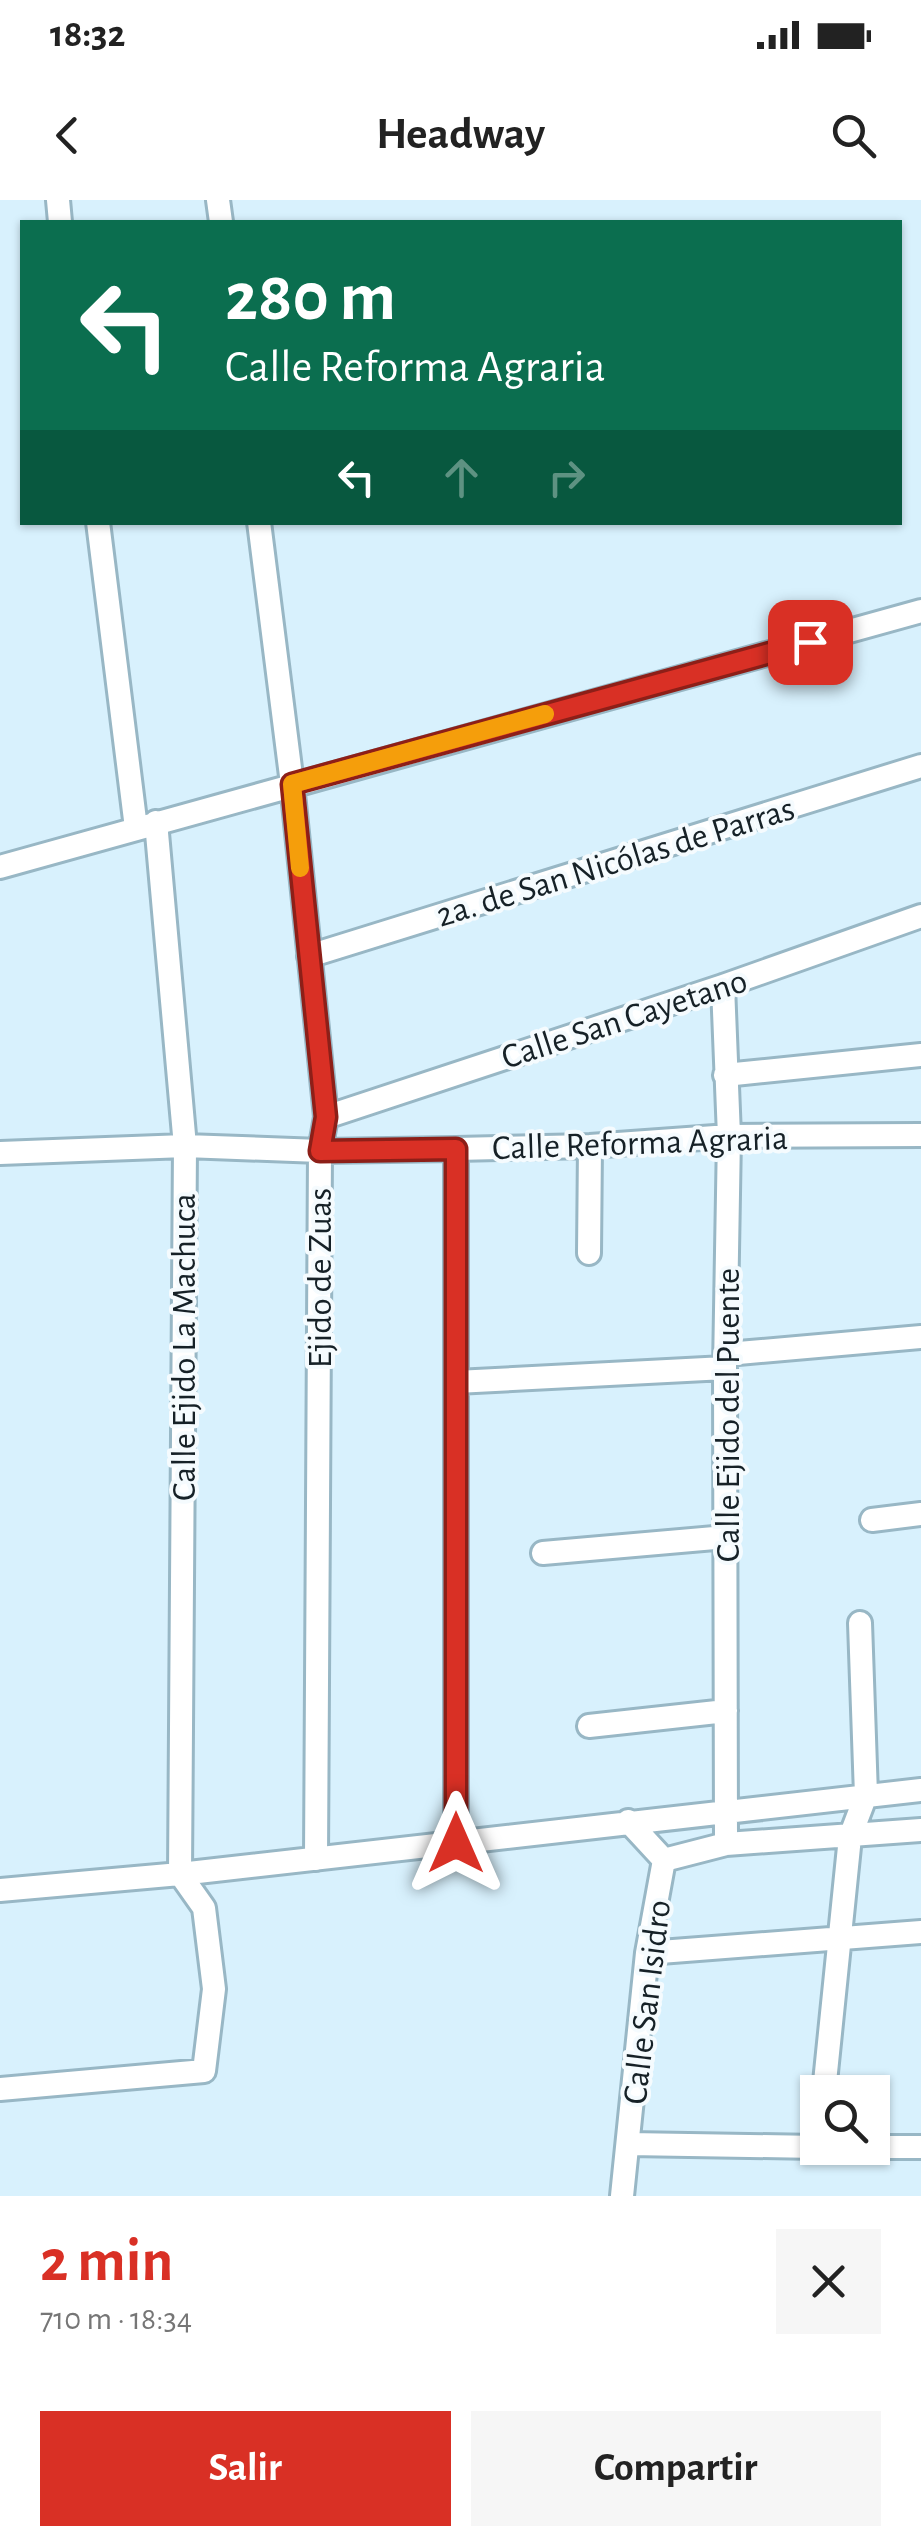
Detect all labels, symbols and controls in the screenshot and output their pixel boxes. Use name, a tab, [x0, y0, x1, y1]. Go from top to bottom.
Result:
text: 18:32	[50, 16, 125, 54]
icon: back	[40, 108, 95, 163]
icon: search	[826, 108, 881, 163]
text: Headway	[376, 112, 545, 157]
icon: left	[60, 260, 190, 390]
text: 280 m	[225, 263, 396, 333]
text: Calle Reforma Agraria	[225, 345, 605, 390]
icon: left	[329, 450, 384, 505]
icon: ahead	[434, 450, 489, 505]
icon: right	[539, 450, 594, 505]
pin	[768, 600, 853, 685]
icon: arrive	[783, 615, 838, 670]
street label: 2a. de San Nicólas de Parras	[432, 791, 799, 934]
street label: Calle San Cayetano	[497, 963, 752, 1076]
street label: Calle Reforma Agraria	[492, 1121, 789, 1166]
street label: Ejido de Zuas	[303, 1188, 338, 1368]
street label: Calle Ejido La Machuca	[167, 1193, 202, 1501]
street label: Calle Ejido del Puente	[711, 1268, 746, 1562]
position arrow	[404, 1791, 508, 1895]
street label: Calle San Isidro	[618, 1898, 677, 2106]
map controls	[800, 2075, 890, 2165]
button: search	[800, 2075, 890, 2165]
button: close	[776, 2229, 881, 2334]
text: 2 min	[40, 2232, 173, 2292]
text: 710 m · 18:34	[40, 2303, 192, 2335]
button: Salir	[40, 2411, 451, 2526]
button: Compartir	[471, 2411, 881, 2526]

